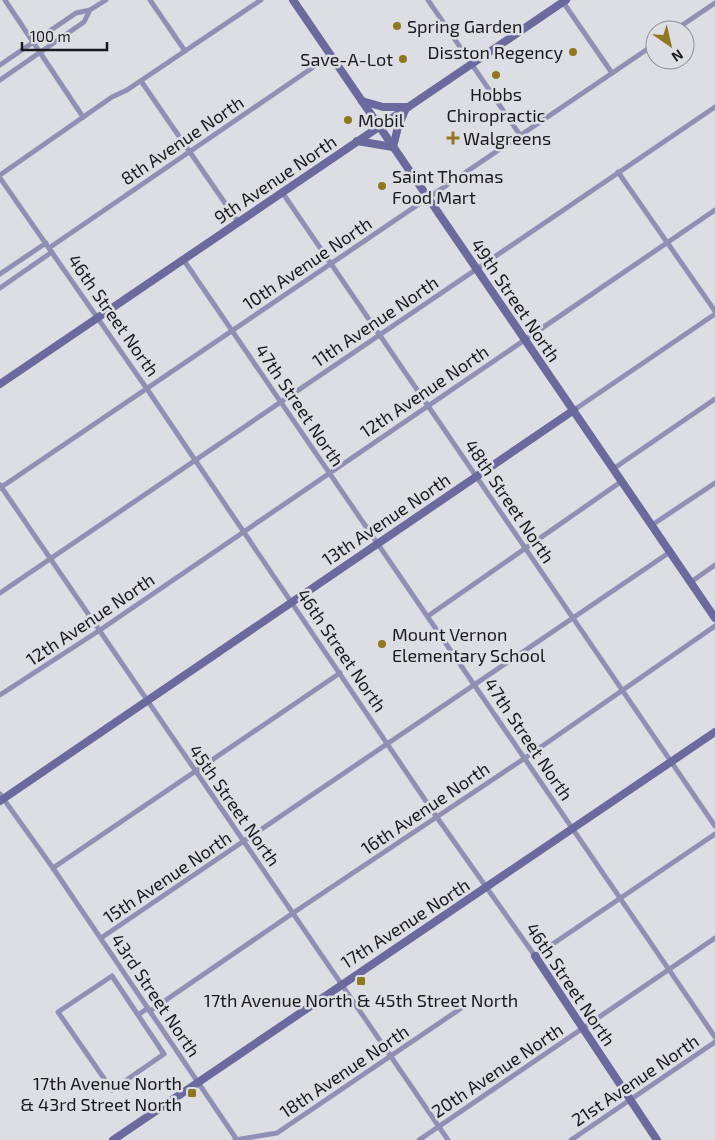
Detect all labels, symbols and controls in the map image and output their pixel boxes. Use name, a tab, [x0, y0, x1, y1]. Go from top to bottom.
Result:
place label: Spring Garden	[407, 15, 522, 37]
scale bar	[22, 20, 108, 52]
marker: Spring Garden	[391, 20, 403, 32]
north arrow	[645, 20, 695, 70]
text: 100 m	[30, 27, 71, 45]
place label: Disston Regency	[428, 41, 563, 63]
marker: Disston Regency	[567, 46, 579, 58]
text: N	[669, 46, 686, 66]
place label: Save-A-Lot	[300, 48, 393, 70]
marker: Save-A-Lot	[397, 53, 409, 65]
marker: Hobbs Chiropractic	[490, 69, 502, 81]
place label: Hobbs Chiropractic	[447, 83, 546, 126]
street label: 8th Avenue North	[116, 91, 248, 189]
place label: Mobil	[358, 109, 405, 131]
marker: Mobil	[342, 114, 354, 126]
place label: Walgreens	[463, 127, 551, 149]
street label: 9th Avenue North	[210, 130, 340, 228]
marker: Walgreens	[447, 132, 459, 144]
place label: Saint Thomas Food Mart	[392, 165, 503, 208]
marker: Saint Thomas Food Mart	[376, 180, 388, 192]
street label: 10th Avenue North	[238, 212, 376, 314]
street label: 49th Street North	[467, 234, 565, 366]
street label: 46th Street North	[64, 250, 164, 380]
street label: 11th Avenue North	[308, 271, 442, 371]
street label: 47th Street North	[251, 340, 349, 470]
street label: 12th Avenue North	[356, 340, 492, 442]
street label: 48th Street North	[460, 435, 560, 567]
street label: 13th Avenue North	[318, 468, 454, 570]
street label: 12th Avenue North	[22, 568, 158, 670]
street label: 46th Street North	[293, 584, 391, 716]
place label: Mount Vernon Elementary School	[392, 623, 546, 666]
marker: Mount Vernon Elementary School	[376, 638, 388, 650]
street label: 47th Street North	[480, 674, 578, 804]
street label: 45th Street North	[185, 740, 285, 870]
street label: 16th Avenue North	[357, 757, 493, 859]
street label: 15th Avenue North	[99, 826, 235, 928]
street label: 17th Avenue North	[337, 873, 473, 973]
street label: 46th Street North	[522, 918, 620, 1050]
street label: 43rd Street North	[107, 929, 205, 1061]
marker: 17th Avenue North & 45th Street North	[355, 975, 367, 987]
place label: 17th Avenue North & 45th Street North	[204, 989, 518, 1011]
street label: 20th Avenue North	[427, 1018, 567, 1122]
street label: 18th Avenue North	[275, 1020, 413, 1122]
street label: 21st Avenue North	[567, 1029, 703, 1131]
place label: 17th Avenue North & 43rd Street North	[20, 1072, 182, 1115]
marker: 17th Avenue North & 43rd Street North	[186, 1087, 198, 1099]

